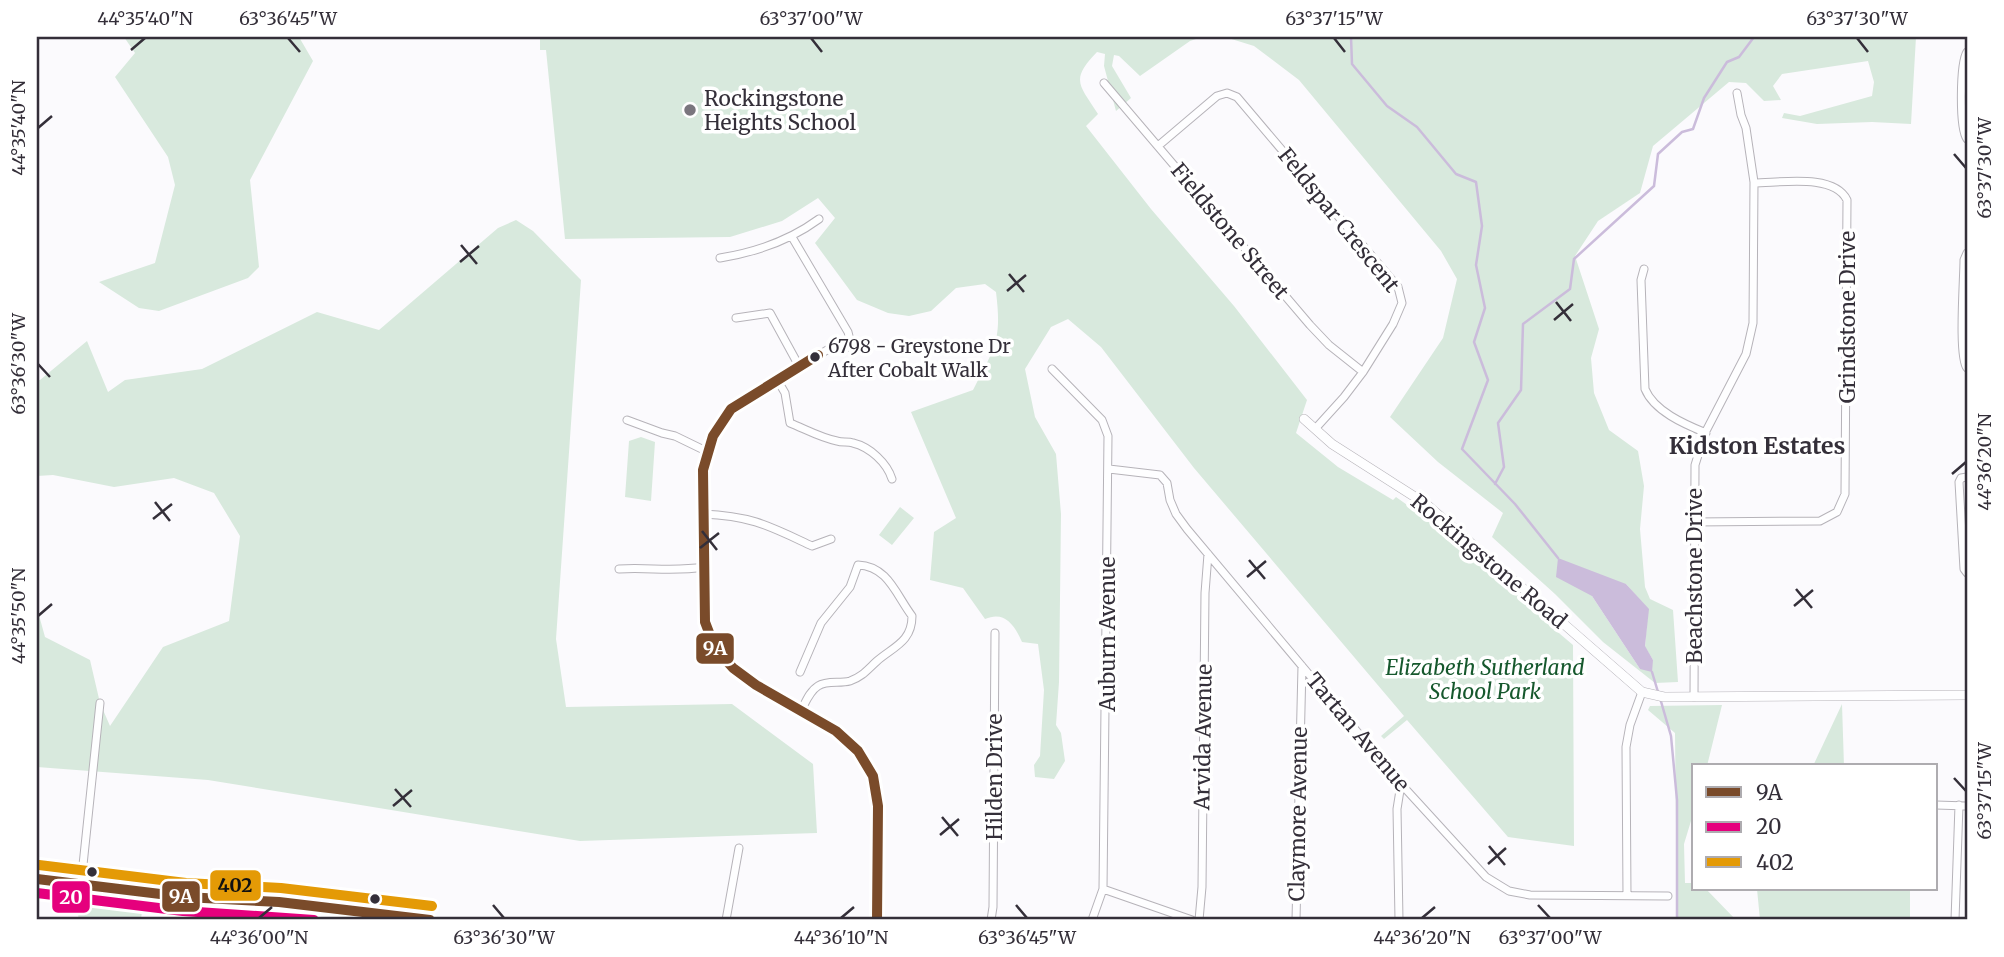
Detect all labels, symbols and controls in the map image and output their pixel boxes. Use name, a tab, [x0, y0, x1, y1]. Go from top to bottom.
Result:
text: 44°35'40"N	[97, 7, 193, 30]
text: 63°36'45"W	[239, 7, 338, 30]
text: 63°37'00"W	[760, 7, 863, 30]
text: 63°37'15"W	[1285, 7, 1384, 30]
text: 63°37'30"W	[1806, 7, 1909, 30]
text: 44°35'40"N	[7, 80, 30, 176]
place label: Rockingstone Heights School	[704, 85, 856, 136]
marker: Rockingstone Heights School	[682, 102, 698, 118]
text: 63°37'30"W	[1973, 116, 1996, 219]
street label: Feldspar Crescent	[1272, 142, 1406, 298]
street label: Fieldstone Street	[1165, 157, 1295, 305]
street label: Grindstone Drive	[1834, 231, 1861, 403]
text: 63°36'30"W	[7, 312, 30, 415]
place label: 6798 - Greystone Dr After Cobalt Walk	[827, 334, 1011, 382]
marker: 6798 - Greystone Dr After Cobalt Walk	[808, 350, 822, 364]
text: 44°36'20"N	[1973, 413, 1996, 511]
district label: Kidston Estates	[1669, 431, 1845, 460]
street label: Rockingstone Road	[1405, 488, 1573, 634]
street label: Beachstone Drive	[1681, 488, 1708, 664]
street label: Auburn Avenue	[1094, 557, 1121, 712]
text: 44°35'50"N	[7, 568, 30, 664]
line badge: 9A	[695, 632, 735, 665]
text: 9A	[703, 636, 728, 660]
park label: Elizabeth Sutherland School Park	[1385, 654, 1585, 705]
street label: Arvida Avenue	[1188, 664, 1218, 811]
street label: Tartan Avenue	[1300, 667, 1416, 797]
street label: Hilden Drive	[981, 713, 1008, 841]
street label: Claymore Avenue	[1283, 726, 1313, 902]
text: 63°37'15"W	[1973, 741, 1996, 840]
legend	[1692, 764, 1938, 890]
text: 9A	[1756, 779, 1783, 806]
text: 20	[1756, 813, 1782, 840]
text: 402	[1756, 849, 1794, 876]
unlabelled marker	[85, 865, 99, 879]
line badge: 402	[209, 869, 262, 902]
text: 402	[217, 873, 253, 897]
line badge: 20	[51, 880, 91, 914]
line badge: 9A	[161, 880, 201, 913]
text: 9A	[169, 884, 194, 908]
text: 20	[59, 885, 83, 909]
unlabelled marker	[368, 892, 382, 906]
text: 44°36'00"N	[210, 926, 308, 949]
text: 63°36'30"W	[453, 926, 556, 949]
text: 44°36'10"N	[794, 926, 888, 949]
text: 63°36'45"W	[978, 926, 1077, 949]
text: 44°36'20"N	[1373, 926, 1471, 949]
text: 63°37'00"W	[1499, 926, 1602, 949]

